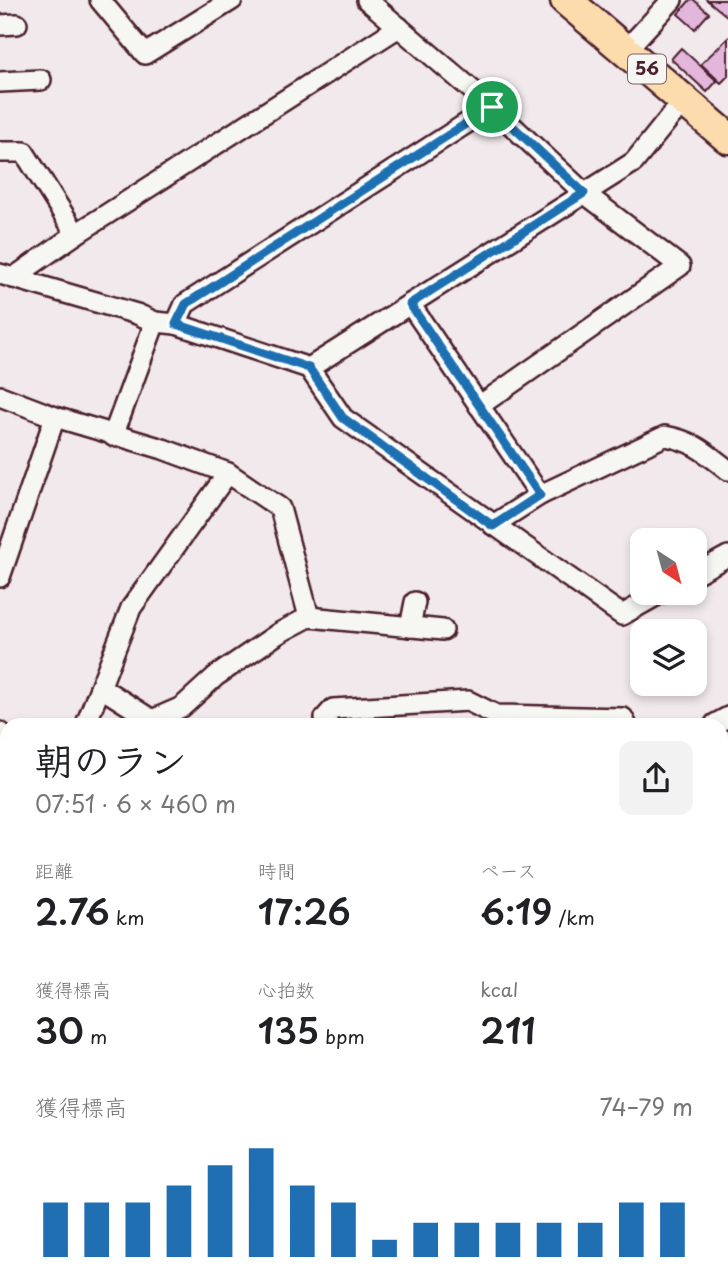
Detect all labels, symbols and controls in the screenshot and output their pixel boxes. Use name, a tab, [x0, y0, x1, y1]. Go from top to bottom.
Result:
road number: 56	[628, 55, 666, 84]
pin	[462, 77, 522, 137]
icon: arrive	[473, 88, 511, 126]
north arrow	[630, 528, 707, 606]
map controls	[630, 528, 707, 696]
button: layers	[630, 619, 707, 696]
text: 朝のラン	[35, 731, 187, 788]
button: share	[619, 741, 693, 815]
text: 07:51 · 6 × 460 m	[35, 786, 236, 821]
text: 距離	[35, 856, 73, 884]
text: 時間	[258, 856, 296, 884]
text: ペース	[480, 856, 536, 884]
text: 2.76	[35, 884, 110, 937]
text: 17:26	[258, 884, 351, 937]
text: 6:19	[480, 884, 552, 937]
text: km	[110, 903, 144, 931]
text: /km	[552, 903, 595, 931]
text: 獲得標高	[35, 975, 111, 1003]
text: 心拍数	[258, 975, 315, 1003]
text: kcal	[480, 975, 518, 1003]
text: 30	[35, 1003, 84, 1056]
text: 135	[258, 1003, 319, 1056]
text: 211	[480, 1003, 536, 1056]
text: m	[84, 1022, 107, 1050]
text: bpm	[319, 1022, 365, 1050]
text: 獲得標高	[35, 1089, 127, 1124]
text: 74–79 m	[600, 1089, 693, 1124]

